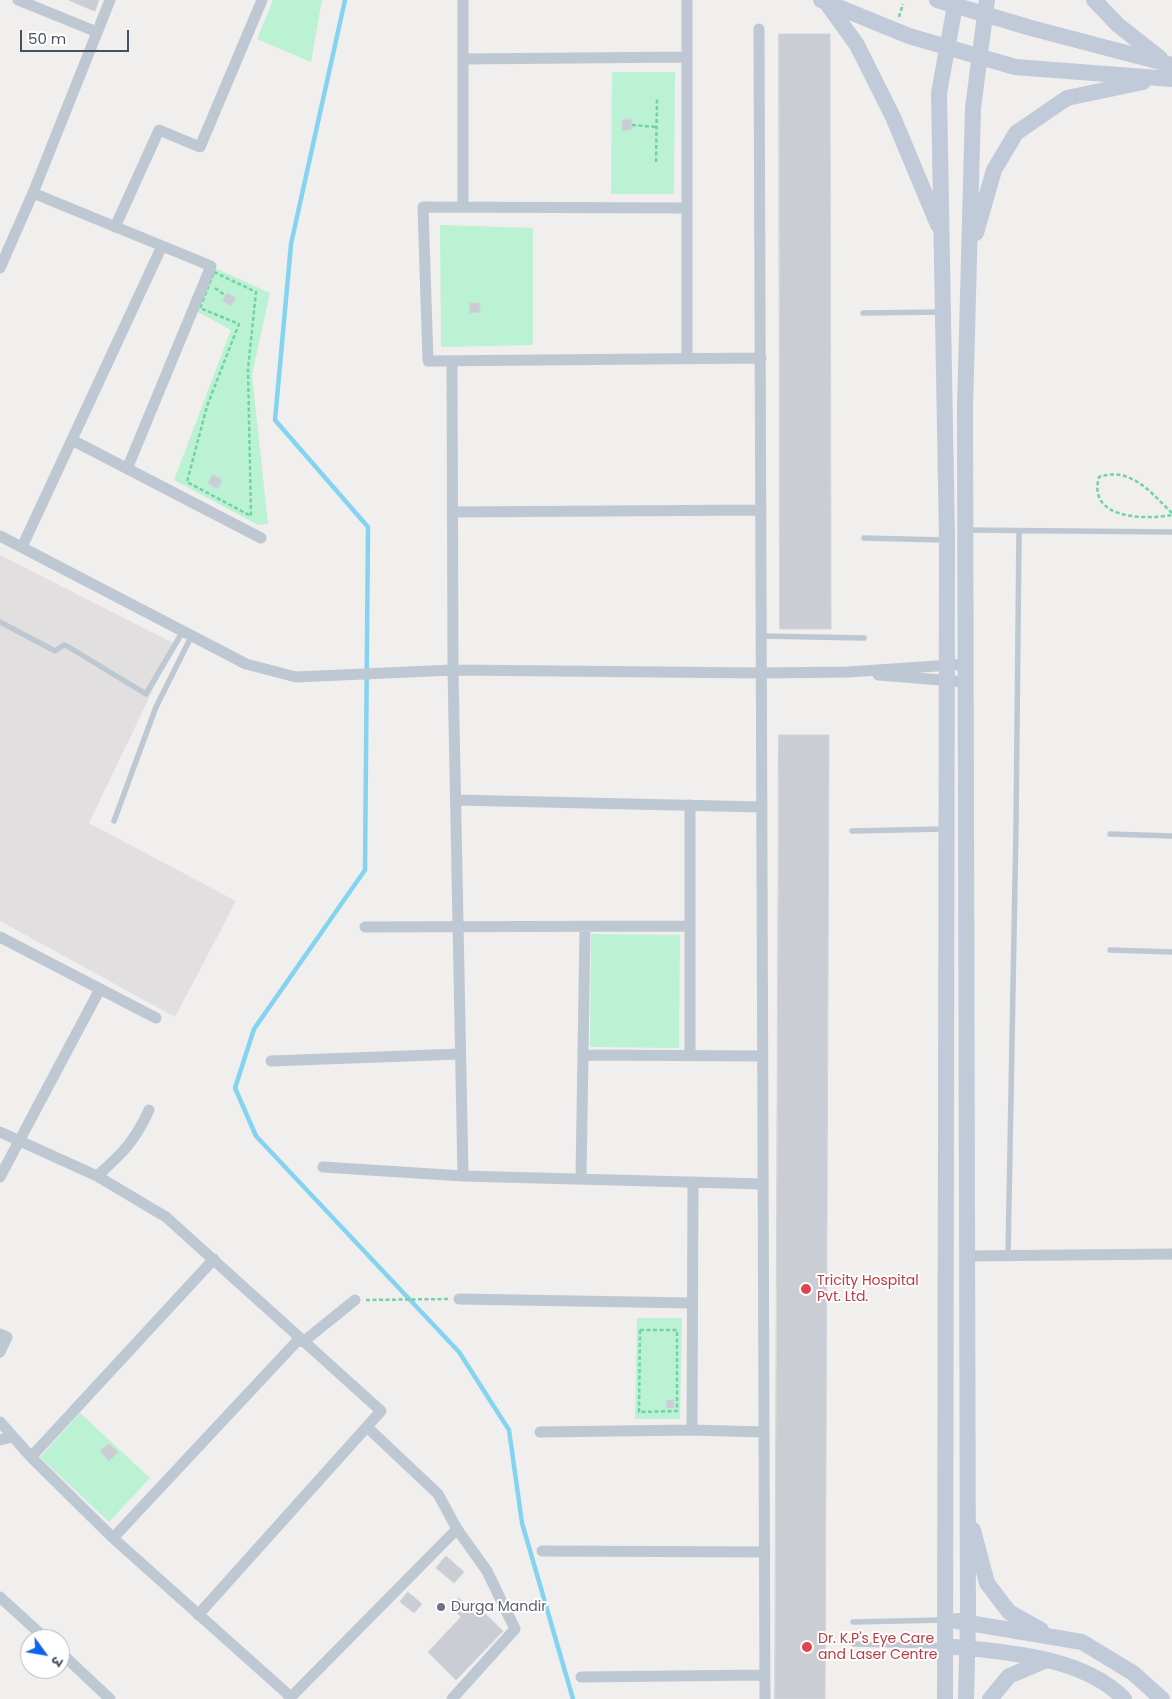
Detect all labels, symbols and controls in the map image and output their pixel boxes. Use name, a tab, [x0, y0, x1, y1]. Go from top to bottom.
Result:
scale bar	[22, 20, 131, 52]
text: 50 m	[28, 28, 66, 49]
place label: Tricity Hospital Pvt. Ltd.	[817, 1273, 919, 1305]
marker: Tricity Hospital Pvt. Ltd.	[799, 1282, 813, 1296]
place label: Durga Mandir	[451, 1599, 546, 1615]
marker: Durga Mandir	[435, 1601, 447, 1613]
north arrow	[20, 1629, 70, 1679]
place label: Dr. K.P's Eye Care and Laser Centre	[818, 1631, 938, 1664]
marker: Dr. K.P's Eye Care and Laser Centre	[800, 1640, 814, 1654]
text: उ	[46, 1653, 67, 1670]

